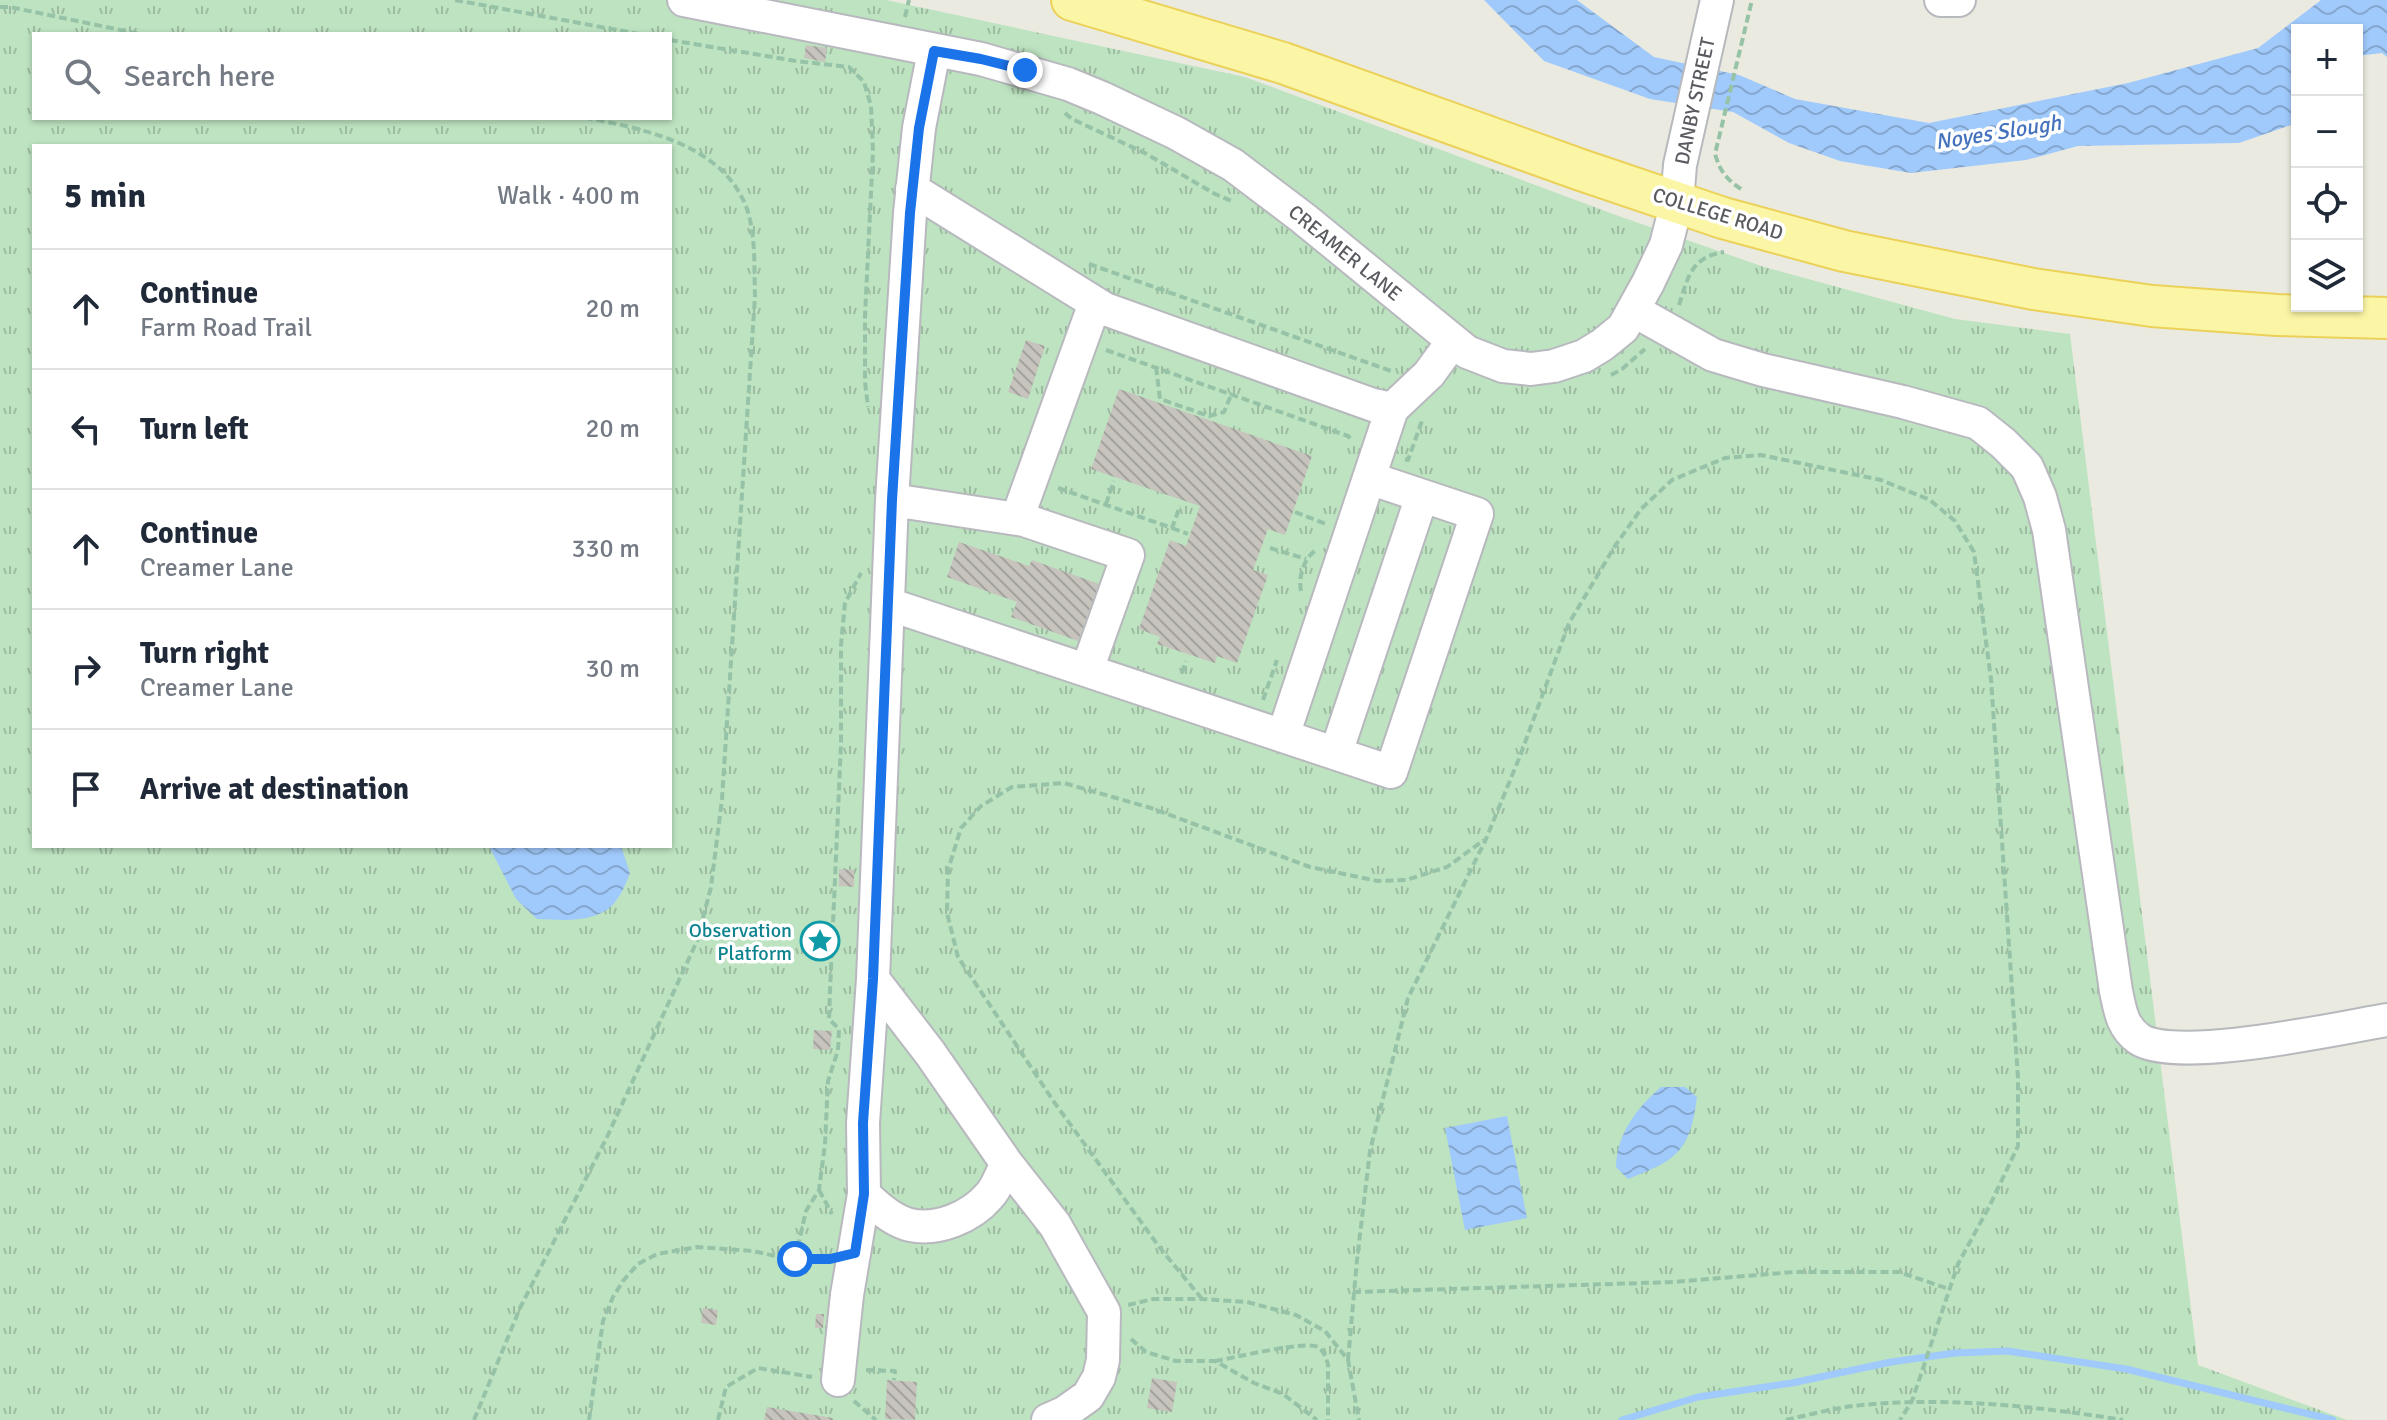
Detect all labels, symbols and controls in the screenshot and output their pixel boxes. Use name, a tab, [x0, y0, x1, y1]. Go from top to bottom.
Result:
map controls	[2291, 24, 2363, 312]
button: +	[2291, 24, 2363, 96]
search box	[32, 32, 672, 120]
street label: DANBY STREET	[1669, 35, 1721, 167]
route end	[1007, 52, 1043, 88]
icon: search	[60, 54, 104, 98]
text: Search here	[124, 58, 275, 95]
button: −	[2291, 96, 2363, 168]
water label: Noyes Slough	[1933, 109, 2064, 155]
button: locate	[2291, 168, 2363, 240]
text: 5 min	[64, 175, 146, 217]
text: Walk · 400 m	[497, 180, 640, 212]
street label: COLLEGE ROAD	[1650, 182, 1786, 246]
street label: CREAMER LANE	[1283, 200, 1407, 306]
button: layers	[2291, 240, 2363, 312]
text: Continue	[140, 275, 258, 312]
icon: ahead	[64, 287, 108, 331]
text: 20 m	[585, 293, 640, 325]
text: Farm Road Trail	[140, 312, 312, 344]
icon: left	[64, 407, 108, 451]
text: Turn left	[140, 411, 249, 448]
text: 20 m	[585, 413, 640, 445]
text: Continue	[140, 515, 258, 552]
icon: ahead	[64, 527, 108, 571]
text: 330 m	[571, 533, 640, 565]
text: Creamer Lane	[140, 552, 294, 584]
text: Turn right	[140, 635, 269, 672]
icon: right	[64, 647, 108, 691]
text: 30 m	[585, 653, 640, 685]
text: Creamer Lane	[140, 672, 294, 704]
icon: arrive	[64, 767, 108, 811]
text: Arrive at destination	[140, 771, 409, 808]
place label: Observation Platform	[689, 918, 792, 966]
place icon: Observation Platform	[799, 920, 841, 962]
route start	[777, 1241, 813, 1277]

